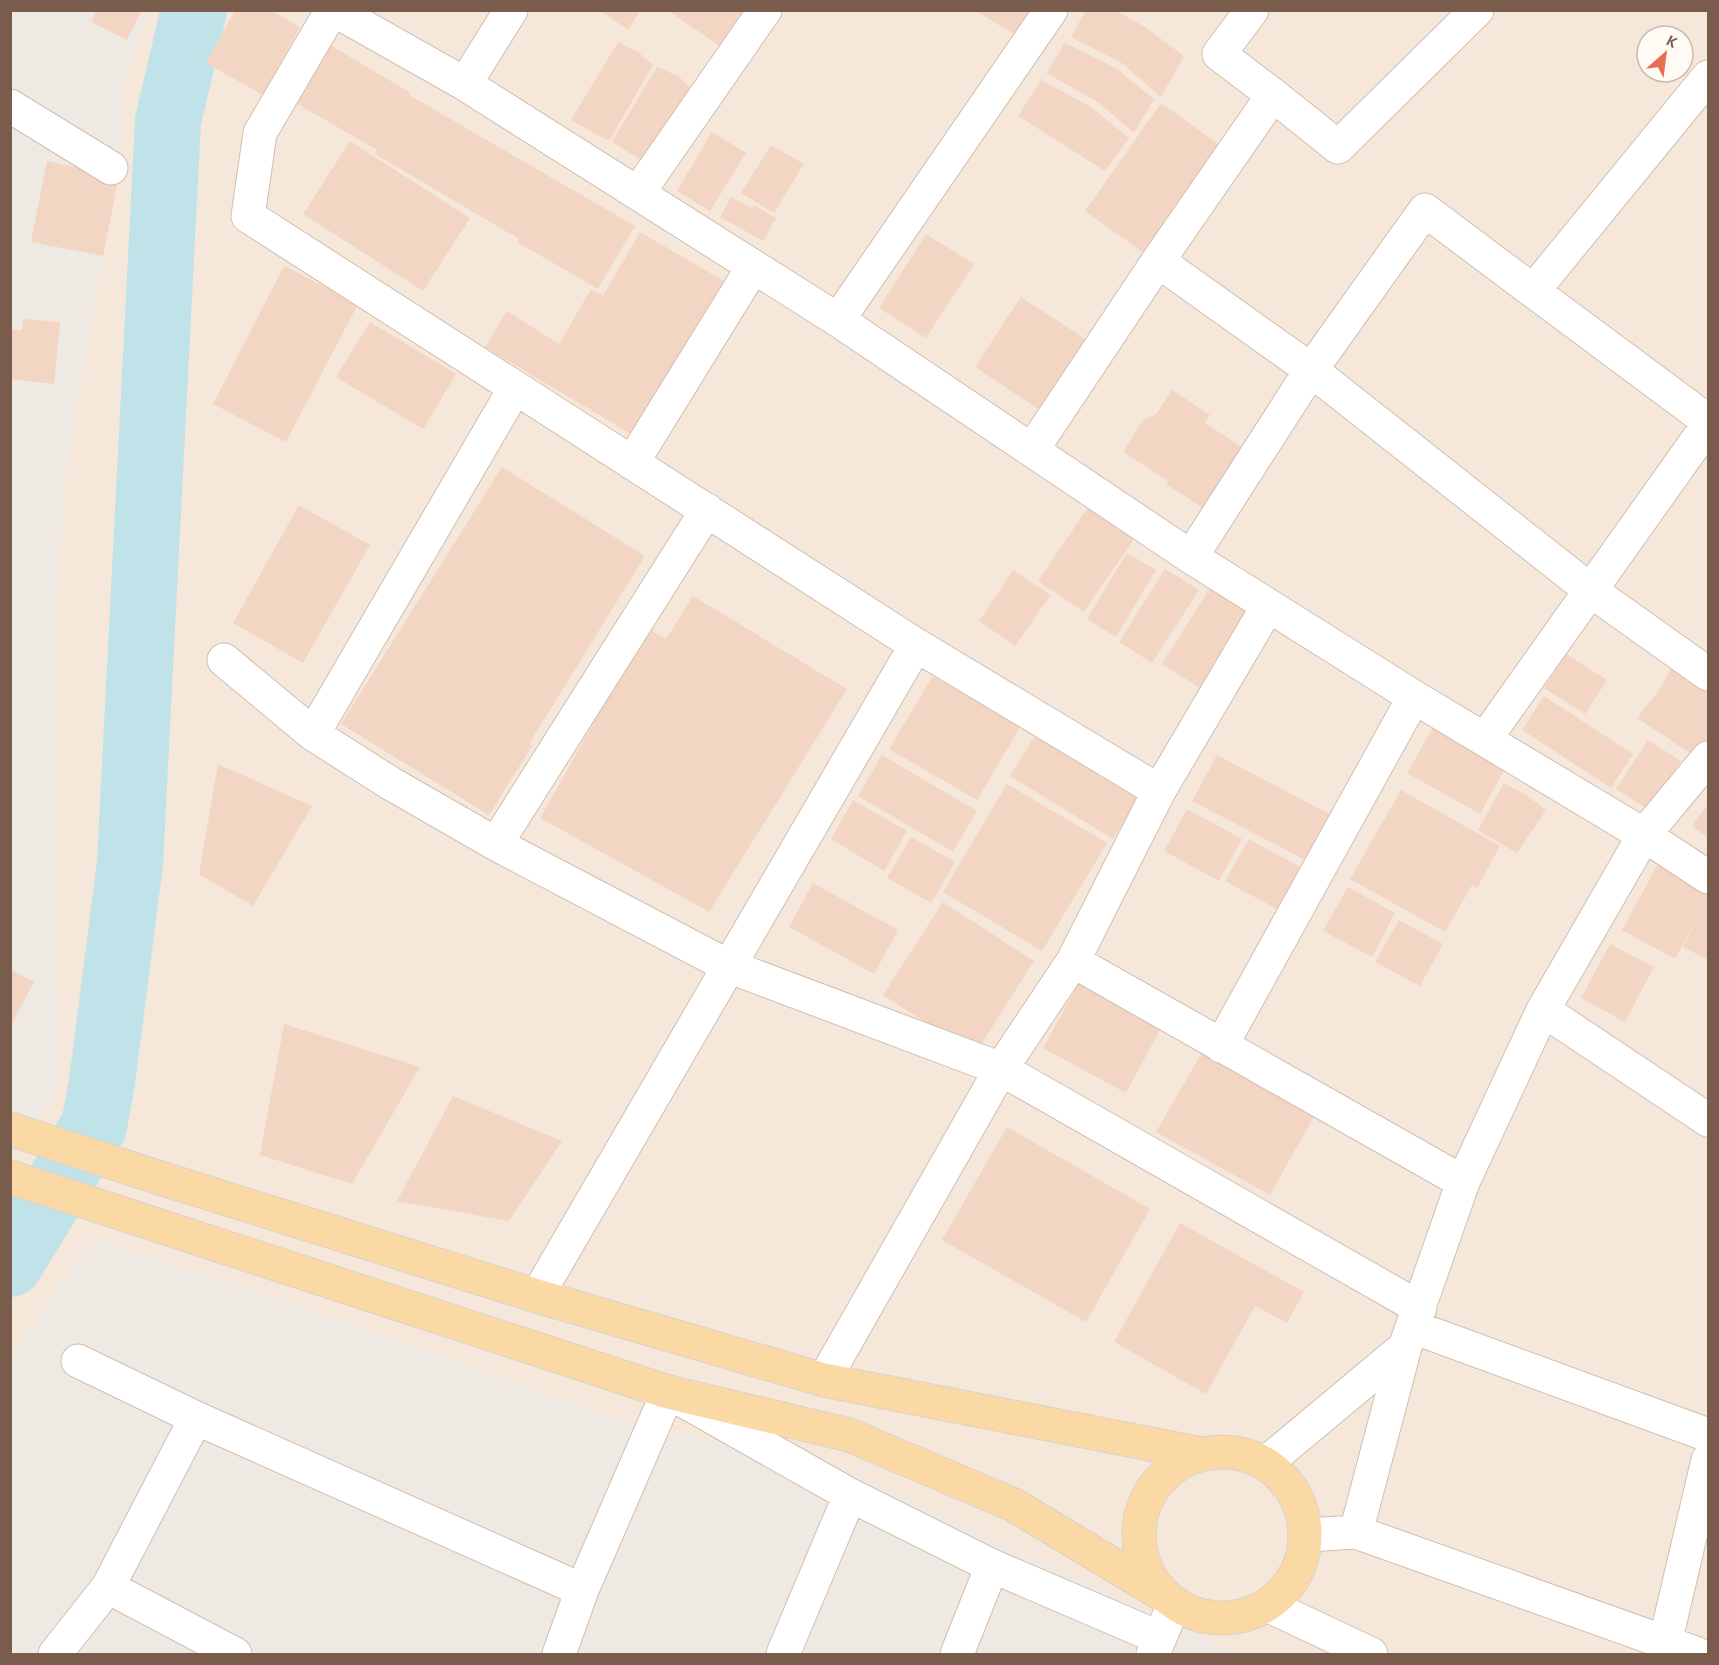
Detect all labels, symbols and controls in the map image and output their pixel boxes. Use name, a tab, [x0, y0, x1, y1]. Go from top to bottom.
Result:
north arrow	[1635, 24, 1695, 84]
text: K	[1664, 32, 1680, 51]

